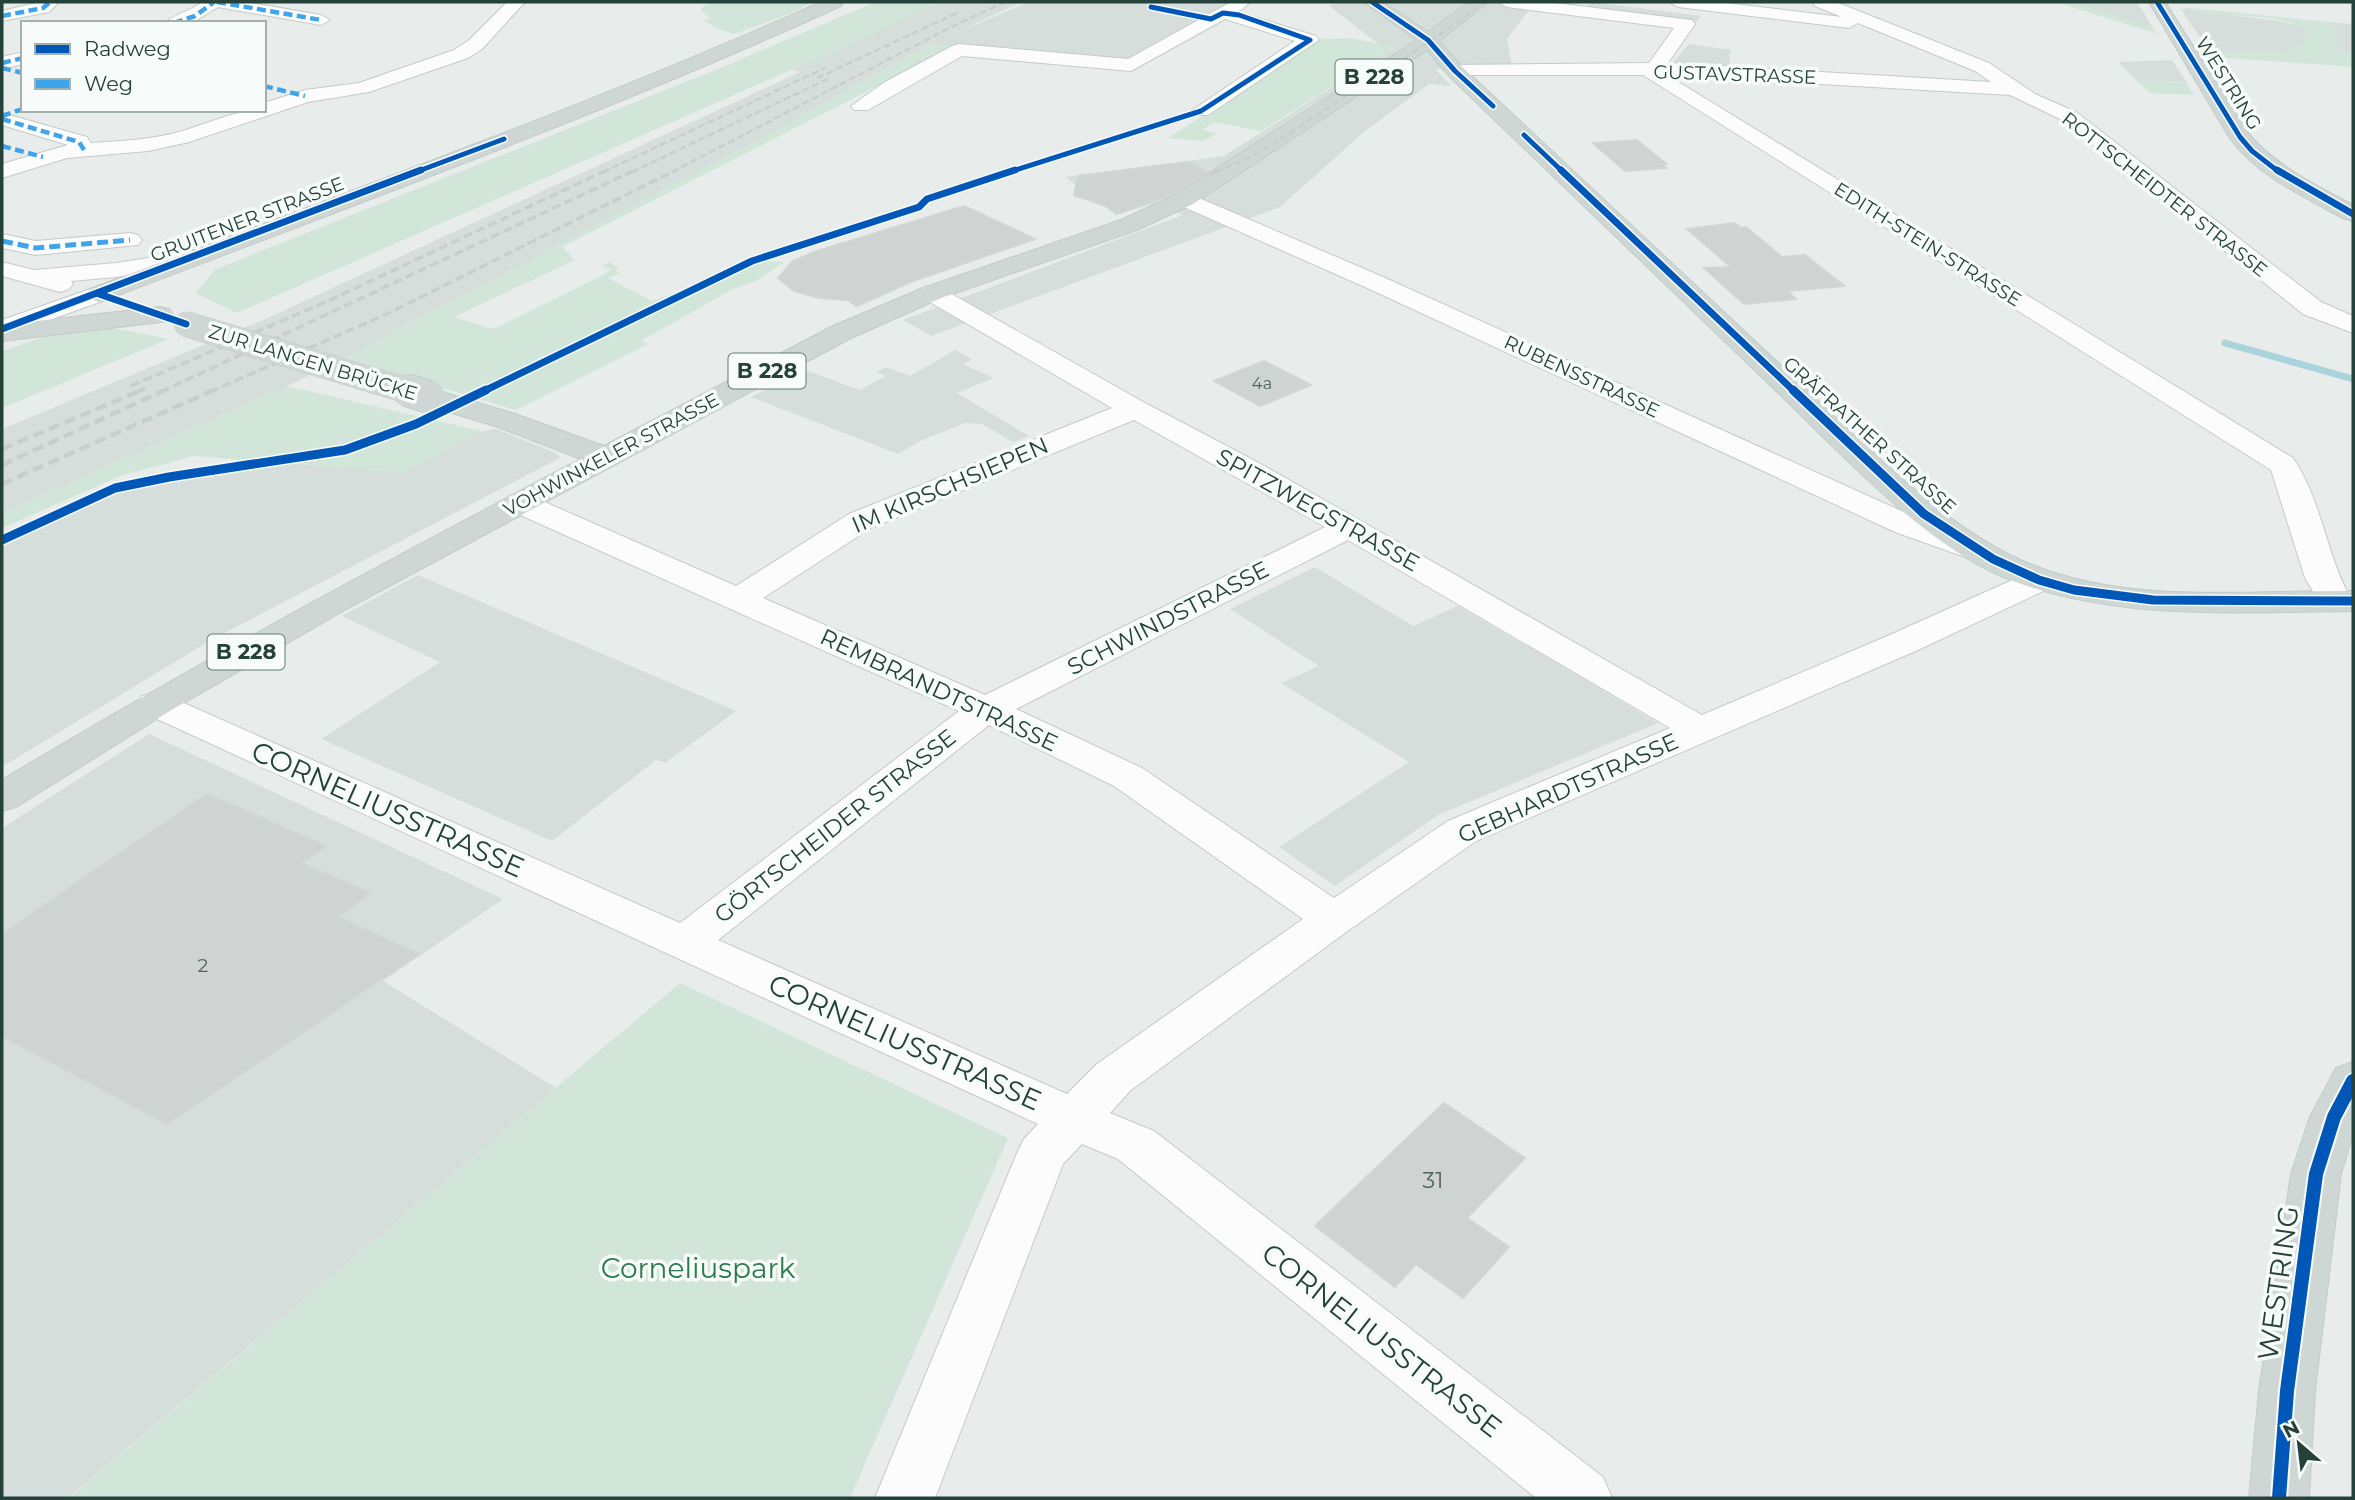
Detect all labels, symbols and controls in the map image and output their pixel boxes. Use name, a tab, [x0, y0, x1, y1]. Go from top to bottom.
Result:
legend	[21, 21, 266, 112]
street label: WESTRING	[2191, 32, 2266, 134]
text: Radweg	[84, 36, 171, 61]
road number: B 228	[1336, 60, 1412, 94]
street label: GUSTAVSTRASSE	[1653, 60, 1817, 89]
text: Weg	[84, 71, 133, 96]
street label: ROTTSCHEIDTER STRASSE	[2058, 107, 2272, 282]
street label: GRUITENER STRASSE	[147, 172, 347, 267]
street label: EDITH-STEIN-STRASSE	[1830, 177, 2026, 312]
street label: ZUR LANGEN BRÜCKE	[206, 320, 420, 405]
street label: RUBENSSTRASSE	[1500, 330, 1663, 423]
street label: GRÄFRATHER STRASSE	[1779, 352, 1961, 519]
road number: B 228	[728, 354, 806, 388]
house number: 4a	[1252, 374, 1272, 393]
street label: VOHWINKELER STRASSE	[500, 388, 723, 521]
street label: IM KIRSCHSIEPEN	[847, 431, 1053, 539]
street label: SPITZWEGSTRASSE	[1212, 443, 1424, 577]
street label: SCHWINDSTRASSE	[1062, 555, 1274, 681]
street label: REMBRANDTSTRASSE	[816, 623, 1062, 757]
road number: B 228	[208, 634, 284, 670]
street label: GÖRTSCHEIDER STRASSE	[709, 723, 961, 929]
street label: GEBHARDTSTRASSE	[1454, 727, 1682, 849]
street label: CORNELIUSSTRASSE	[246, 733, 530, 885]
house number: 2	[198, 954, 209, 977]
street label: CORNELIUSSTRASSE	[763, 966, 1047, 1118]
house number: 31	[1422, 1166, 1444, 1194]
street label: WESTRING	[2250, 1204, 2306, 1362]
street label: CORNELIUSSTRASSE	[1255, 1236, 1509, 1444]
park label: Corneliuspark	[601, 1251, 795, 1285]
north arrow	[2264, 1409, 2334, 1479]
text: N	[2279, 1416, 2303, 1443]

